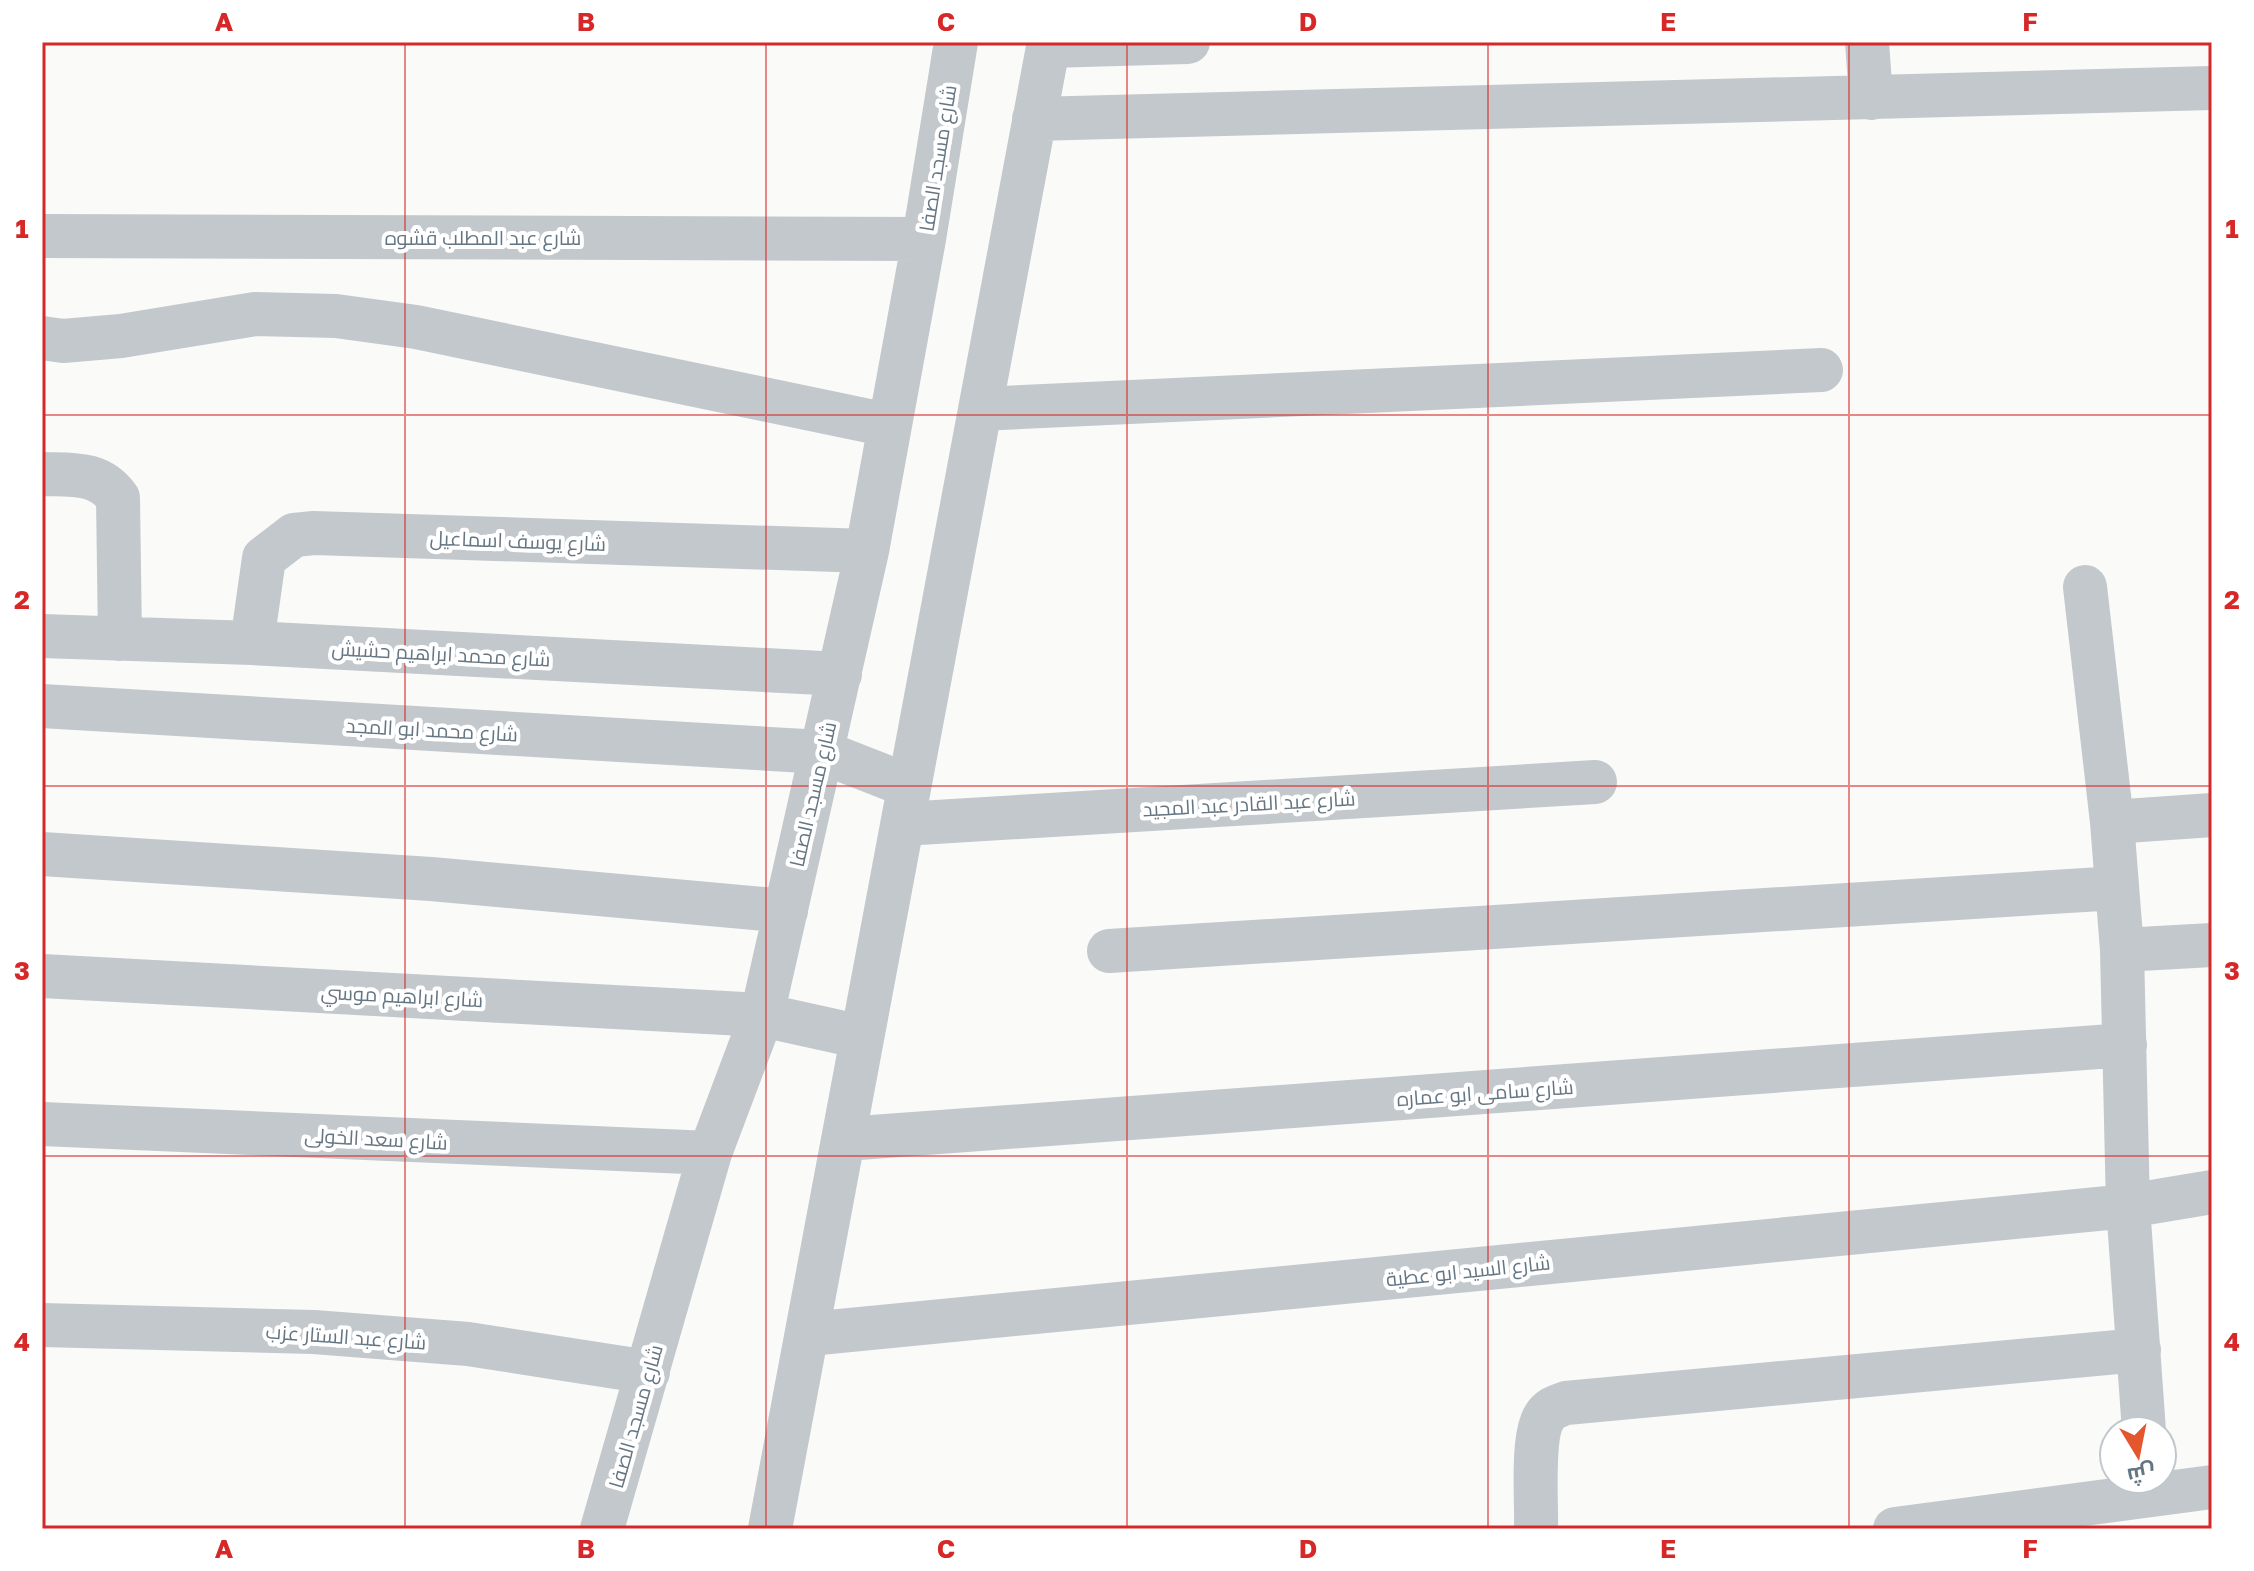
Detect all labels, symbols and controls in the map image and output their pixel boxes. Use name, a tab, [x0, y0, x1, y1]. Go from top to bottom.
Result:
text: A	[215, 6, 234, 37]
text: B	[577, 6, 595, 37]
text: C	[937, 6, 955, 37]
text: D	[1299, 6, 1317, 37]
text: E	[1660, 6, 1676, 37]
text: F	[2022, 6, 2038, 37]
street label: شارع مسجد الصفا	[914, 83, 963, 234]
text: 1	[15, 213, 29, 244]
text: 1	[2225, 213, 2239, 244]
street label: شارع عبد المطلب قشوه	[385, 225, 581, 252]
street label: شارع يوسف اسماعيل	[429, 525, 607, 558]
text: 2	[14, 584, 30, 615]
text: 2	[2224, 584, 2240, 615]
street label: شارع محمد ابراهيم حشيش	[331, 635, 551, 674]
street label: شارع محمد ابو المجد	[345, 713, 519, 748]
street label: شارع مسجد الصفا	[784, 719, 843, 870]
street label: شارع عبد القادر عبد المجيد	[1142, 785, 1356, 824]
text: 3	[14, 955, 30, 986]
text: 3	[2224, 955, 2240, 986]
street label: شارع ابراهيم موسي	[320, 979, 484, 1015]
street label: شارع سامى ابو عماره	[1396, 1074, 1574, 1113]
street label: شارع سعد الخولى	[304, 1122, 448, 1157]
street label: شارع السيد ابو عطية	[1385, 1249, 1552, 1294]
street label: شارع عبد الستار عزب	[265, 1318, 427, 1357]
text: 4	[14, 1326, 30, 1357]
text: 4	[2224, 1326, 2240, 1357]
street label: شارع مسجد الصفا	[603, 1341, 670, 1491]
north arrow	[2098, 1415, 2178, 1495]
text: ش	[2125, 1458, 2158, 1491]
text: A	[215, 1533, 234, 1564]
text: B	[577, 1533, 595, 1564]
text: C	[937, 1533, 955, 1564]
text: D	[1299, 1533, 1317, 1564]
text: E	[1660, 1533, 1676, 1564]
text: F	[2022, 1533, 2038, 1564]

